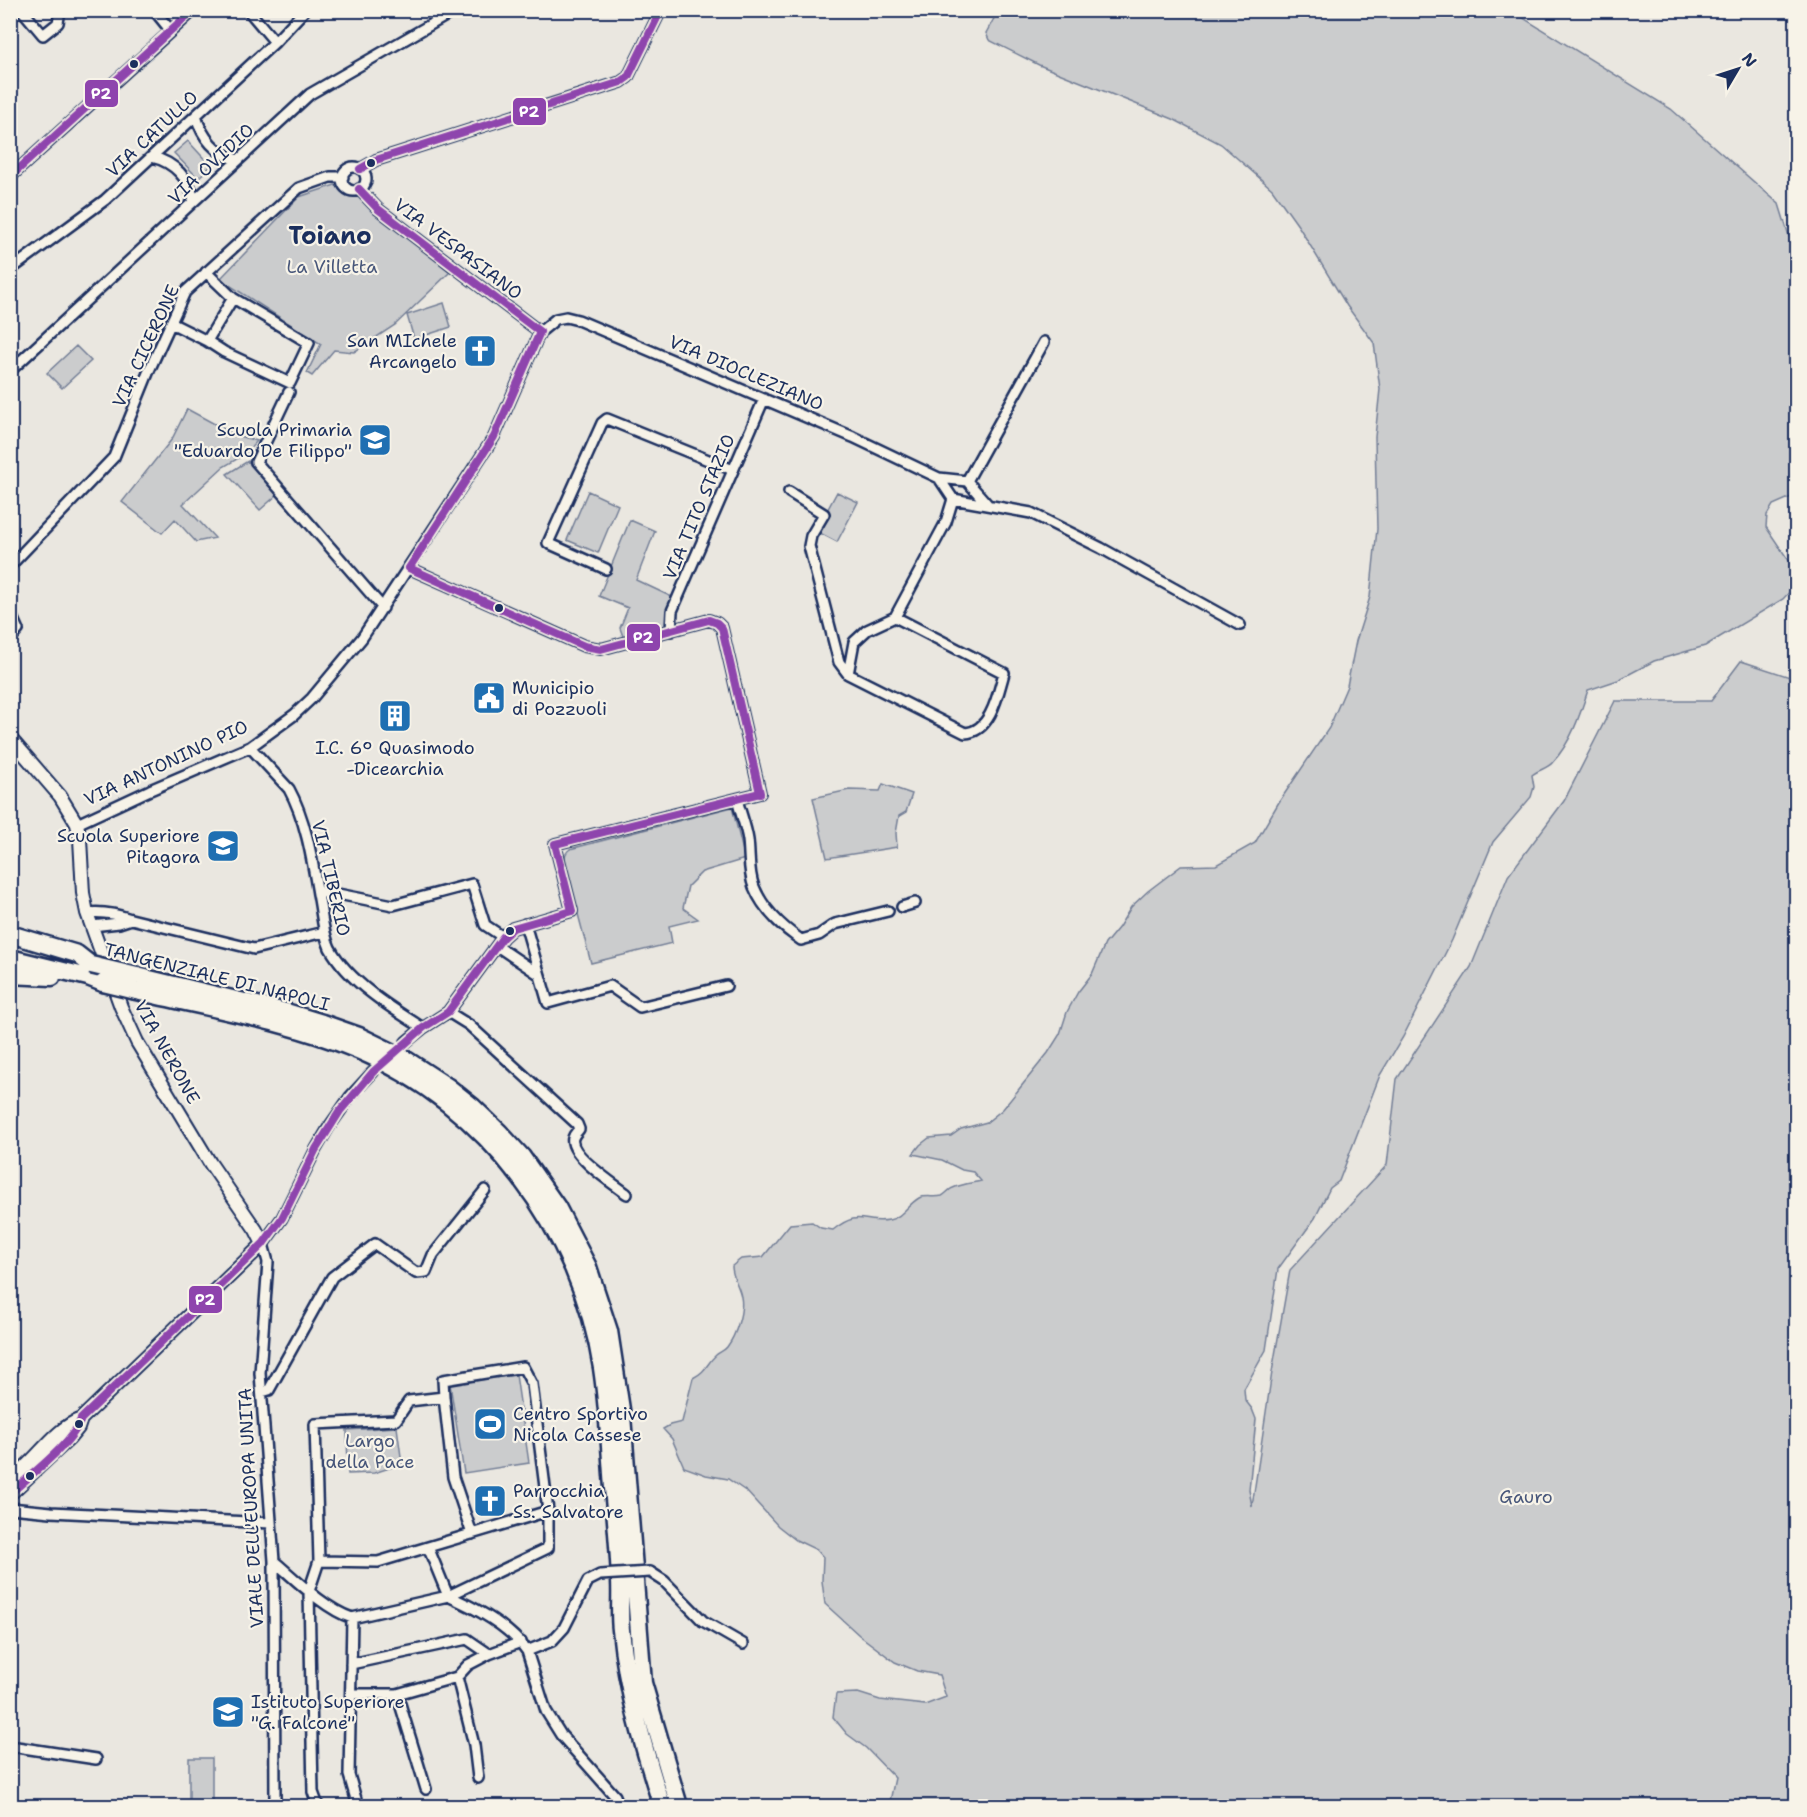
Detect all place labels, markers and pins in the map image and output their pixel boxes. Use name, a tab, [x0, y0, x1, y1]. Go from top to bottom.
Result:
unlabelled marker	[128, 58, 140, 70]
unlabelled marker	[365, 157, 377, 169]
place label: San MIchele Arcangelo	[347, 329, 457, 374]
church icon: San MIchele Arcangelo	[462, 333, 498, 369]
place label: Scuola Primaria "Eduardo De Filippo"	[174, 418, 352, 463]
school or university icon: Scuola Primaria "Eduardo De Filippo"	[357, 422, 393, 458]
unlabelled marker	[493, 602, 505, 614]
place label: Municipio di Pozzuoli	[512, 676, 607, 721]
public building icon: Municipio di Pozzuoli	[471, 680, 507, 716]
building icon: I.C. 6° Quasimodo -Dicearchia	[377, 698, 413, 734]
place label: I.C. 6° Quasimodo -Dicearchia	[315, 736, 475, 781]
place label: Scuola Superiore Pitagora	[57, 824, 200, 869]
school or university icon: Scuola Superiore Pitagora	[205, 828, 241, 864]
unlabelled marker	[504, 925, 516, 937]
place label: Centro Sportivo Nicola Cassese	[513, 1402, 648, 1447]
sports icon: Centro Sportivo Nicola Cassese	[472, 1406, 508, 1442]
unlabelled marker	[73, 1418, 85, 1430]
unlabelled marker	[24, 1470, 36, 1482]
place label: Parrocchia Ss. Salvatore	[513, 1479, 624, 1524]
church icon: Parrocchia Ss. Salvatore	[472, 1483, 508, 1519]
place label: Istituto Superiore "G. Falcone"	[251, 1690, 405, 1735]
school or university icon: Istituto Superiore "G. Falcone"	[210, 1694, 246, 1730]

